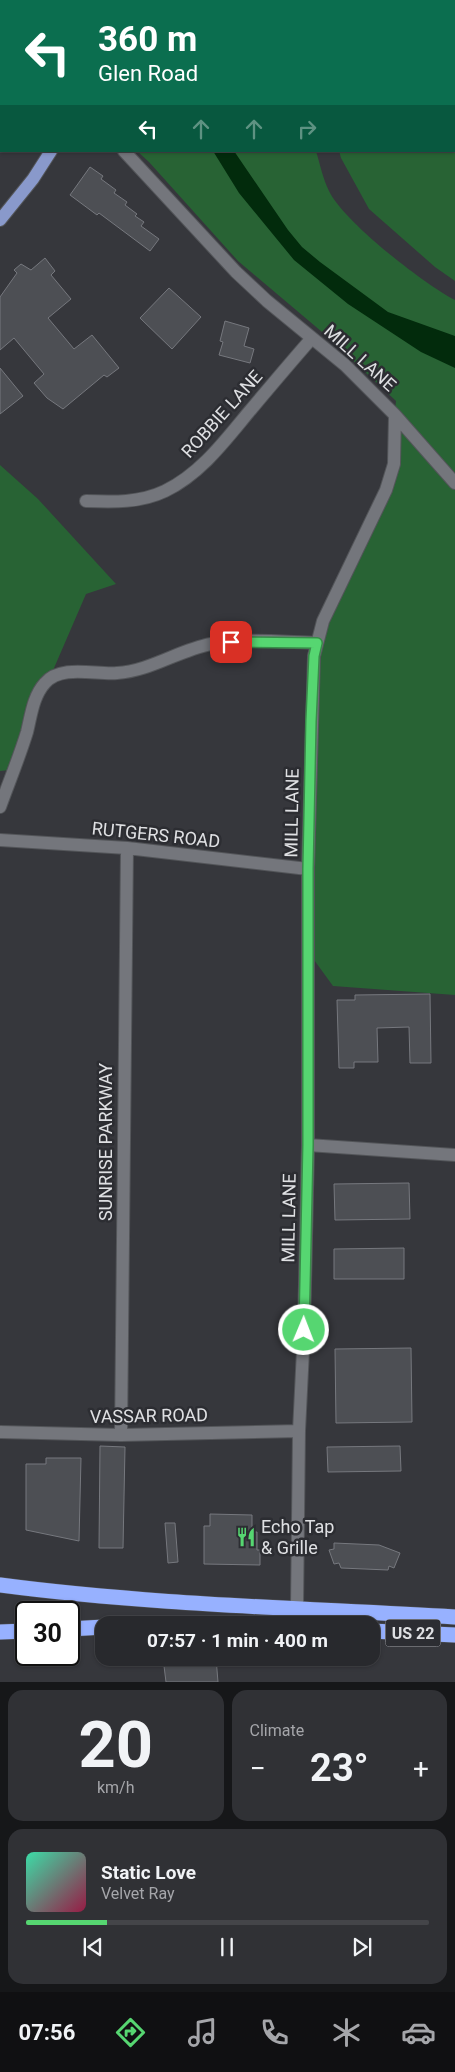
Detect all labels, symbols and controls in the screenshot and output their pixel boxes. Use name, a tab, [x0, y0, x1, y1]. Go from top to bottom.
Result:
text: 360 m	[98, 19, 197, 60]
icon: left	[15, 20, 80, 85]
text: Glen Road	[98, 61, 198, 86]
icon: left	[134, 115, 162, 143]
icon: ahead	[187, 115, 215, 143]
icon: ahead	[240, 115, 268, 143]
icon: right	[293, 115, 321, 143]
street label: MILL LANE	[320, 320, 400, 395]
street label: ROBBIE LANE	[177, 366, 266, 462]
pin	[210, 621, 252, 663]
icon: arrive	[217, 628, 245, 656]
street label: MILL LANE	[280, 768, 303, 858]
street label: RUTGERS ROAD	[91, 817, 221, 852]
street label: SUNRISE PARKWAY	[95, 1063, 116, 1221]
street label: MILL LANE	[277, 1173, 300, 1263]
position arrow	[277, 1303, 329, 1355]
street label: VASSAR ROAD	[90, 1404, 208, 1427]
place label: Echo Tap & Grille	[261, 1516, 334, 1558]
restaurant icon: Echo Tap & Grille	[235, 1526, 257, 1548]
speed limit sign: 30	[15, 1601, 80, 1666]
road number: US 22	[386, 1620, 440, 1646]
text: 07:57 · 1 min · 400 m	[147, 1629, 328, 1652]
text: 20	[78, 1707, 153, 1783]
text: Climate	[250, 1721, 304, 1740]
text: 23°	[310, 1746, 369, 1790]
text: −	[250, 1752, 266, 1785]
text: +	[413, 1752, 429, 1785]
text: km/h	[97, 1778, 135, 1797]
text: Static Love	[101, 1861, 196, 1884]
text: Velvet Ray	[101, 1884, 175, 1903]
icon: previous	[79, 1933, 107, 1961]
icon: pause	[213, 1933, 241, 1961]
icon: next	[348, 1933, 376, 1961]
icon: directions	[113, 2015, 148, 2050]
icon: music	[185, 2015, 220, 2050]
icon: phone	[257, 2015, 292, 2050]
icon: climate	[329, 2015, 364, 2050]
icon: car	[401, 2015, 436, 2050]
text: 07:56	[19, 2020, 75, 2045]

